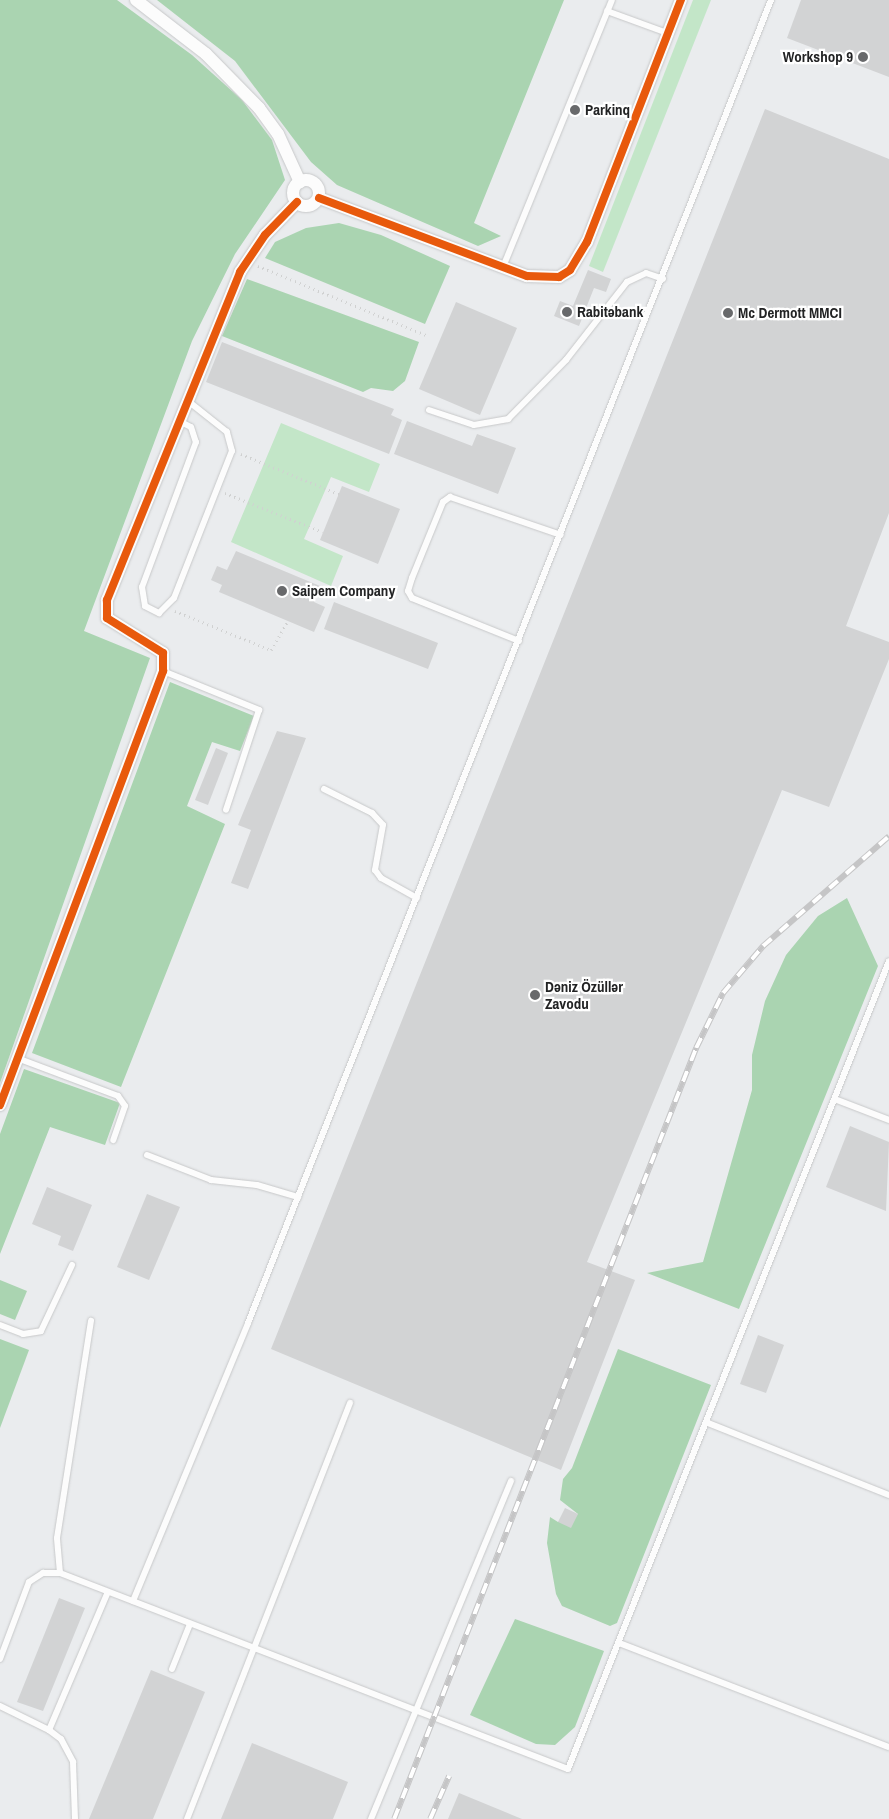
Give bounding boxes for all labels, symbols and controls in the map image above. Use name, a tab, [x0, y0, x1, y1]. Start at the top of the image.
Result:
place label: Workshop 9	[783, 48, 853, 66]
marker: Workshop 9	[857, 51, 869, 63]
place label: Parkinq	[585, 101, 630, 119]
marker: Parkinq	[569, 104, 581, 116]
place label: Rabitəbank	[577, 303, 643, 321]
place label: Mc Dermott MMCI	[738, 304, 842, 322]
marker: Rabitəbank	[561, 306, 573, 318]
marker: Mc Dermott MMCI	[722, 307, 734, 319]
place label: Saipem Company	[292, 582, 395, 600]
marker: Saipem Company	[276, 585, 288, 597]
place label: Dəniz Özüllər Zavodu	[545, 977, 623, 1012]
marker: Dəniz Özüllər Zavodu	[529, 989, 541, 1001]

